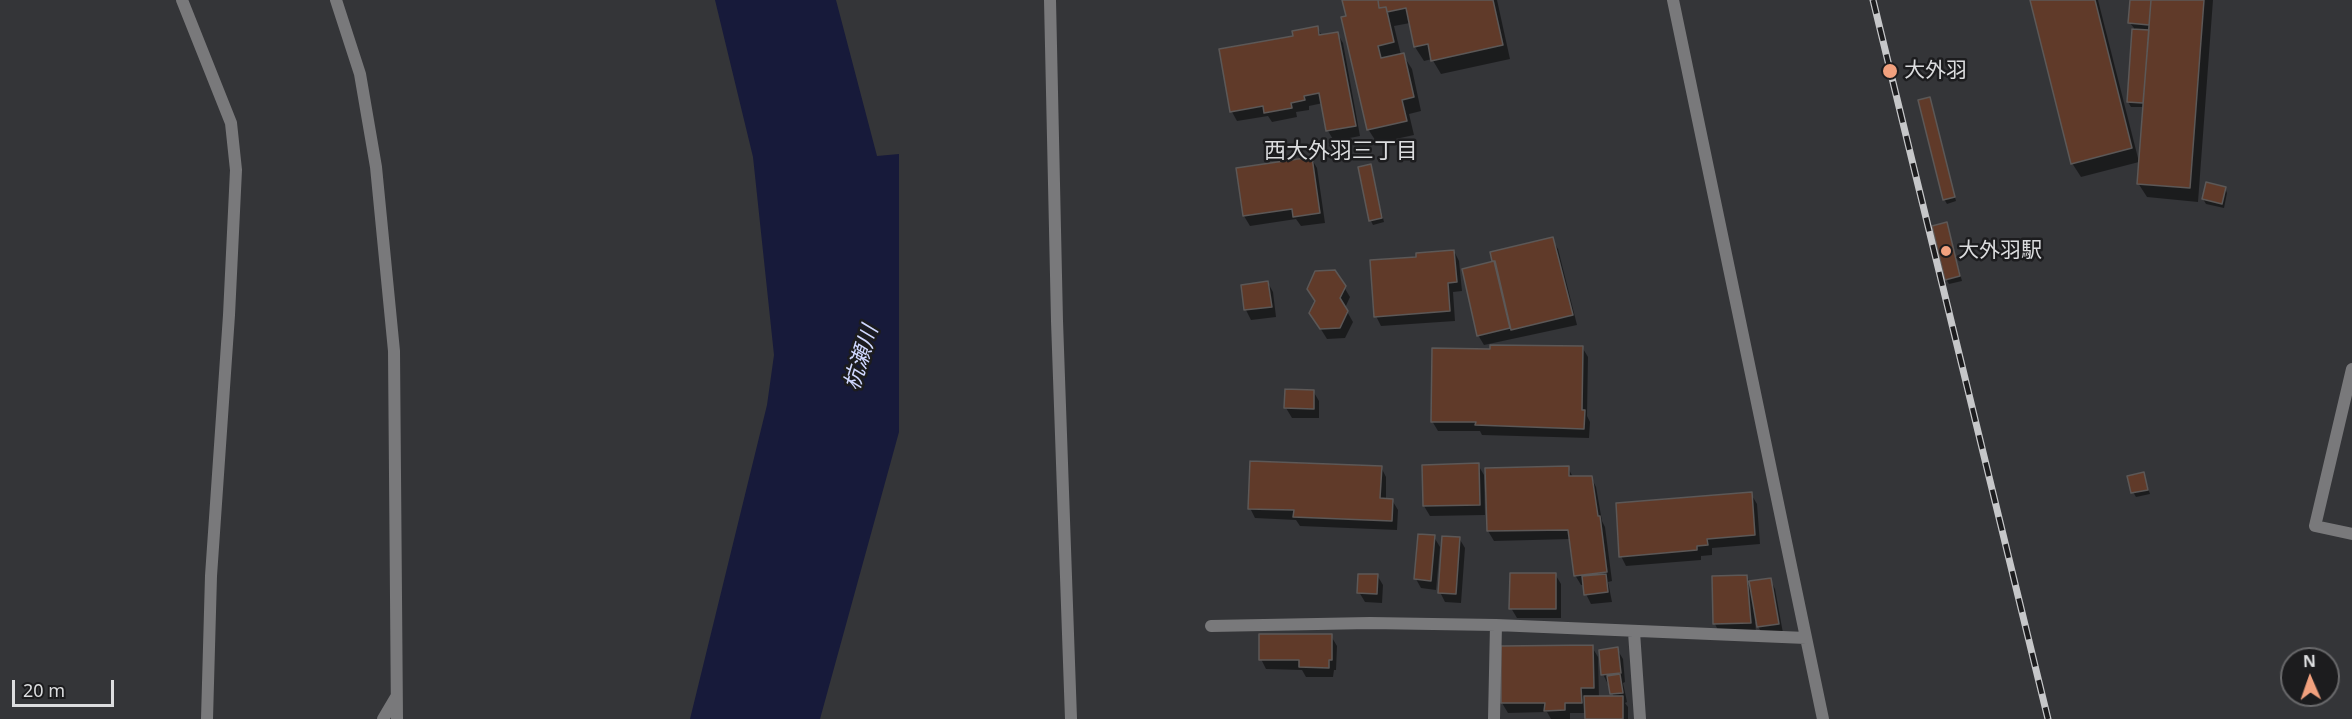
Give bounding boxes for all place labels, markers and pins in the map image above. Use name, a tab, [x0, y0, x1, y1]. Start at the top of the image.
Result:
place label: 大外羽	[1904, 58, 1967, 84]
marker: 大外羽	[1881, 62, 1899, 80]
place label: 大外羽駅	[1958, 238, 2042, 264]
marker: 大外羽駅	[1939, 244, 1953, 258]

